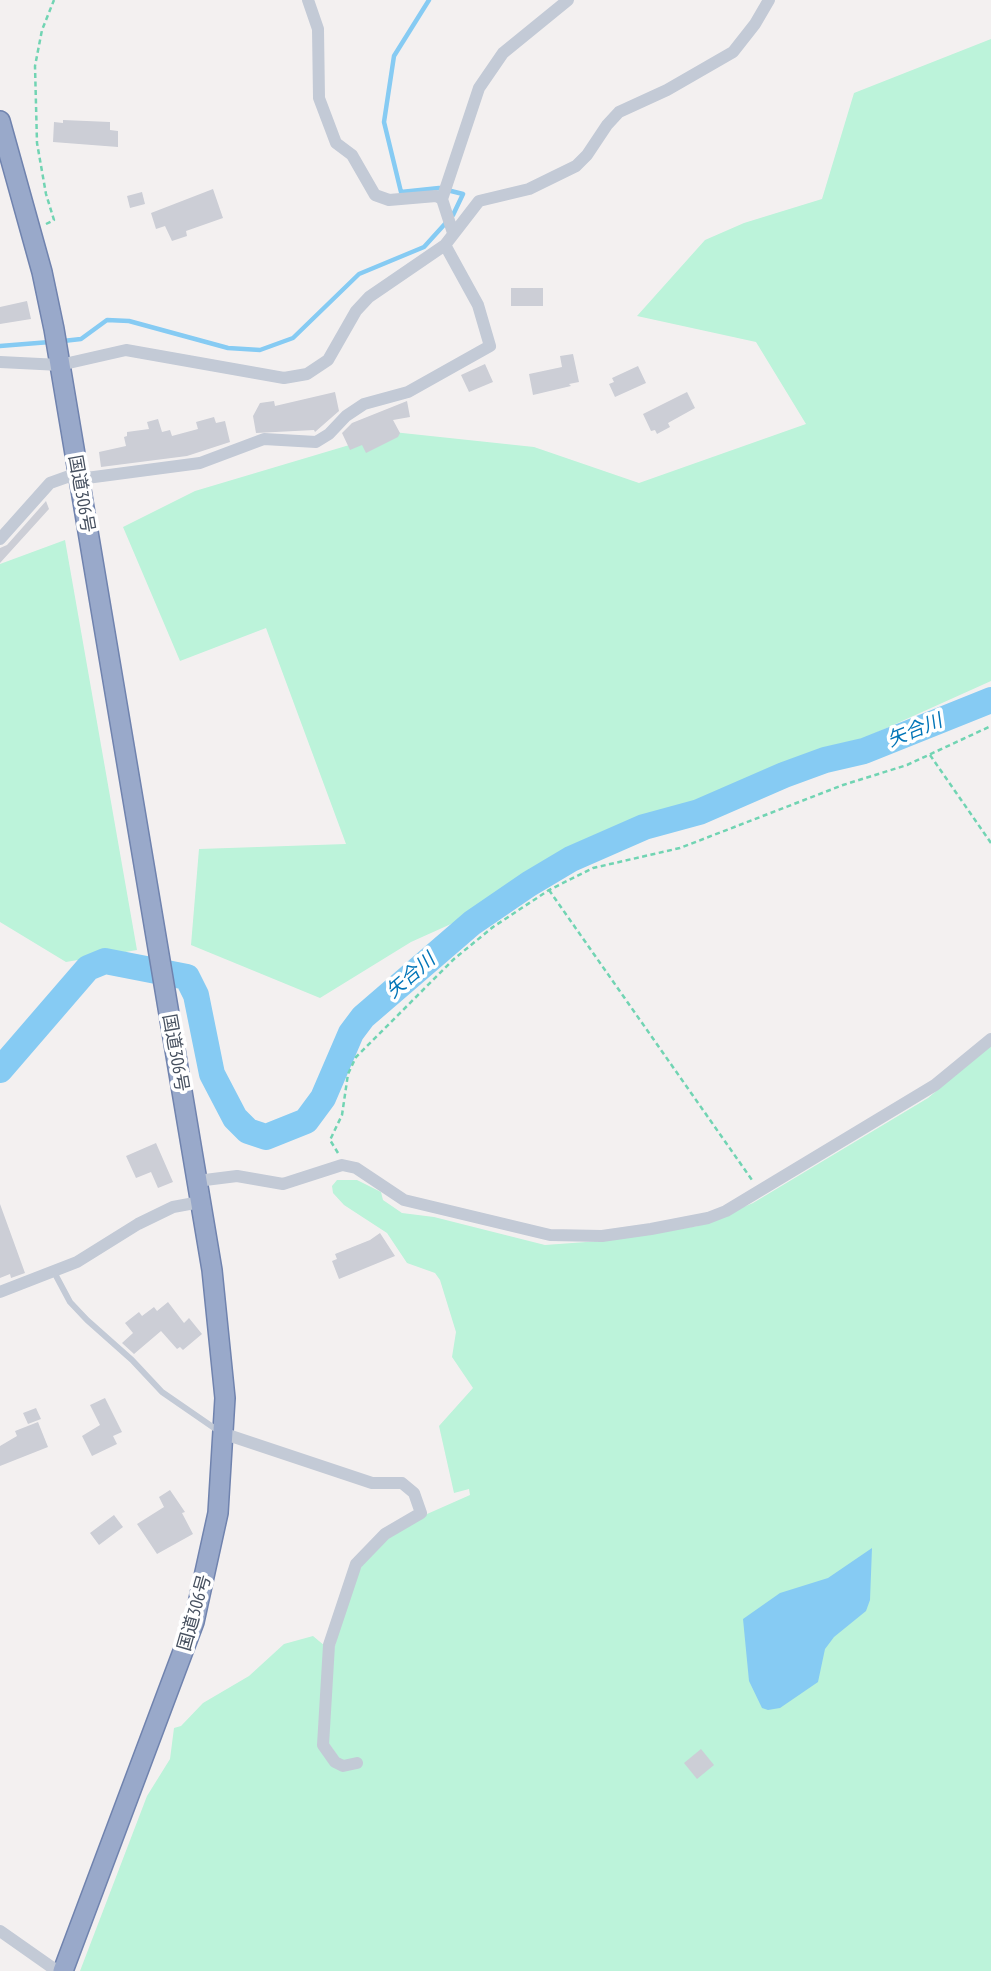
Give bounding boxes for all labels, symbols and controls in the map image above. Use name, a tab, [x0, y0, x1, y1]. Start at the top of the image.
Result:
street label: 国道306号	[64, 454, 98, 534]
water label: 矢合川	[884, 710, 946, 752]
water label: 矢合川	[382, 949, 440, 1003]
street label: 国道306号	[158, 1013, 192, 1093]
street label: 国道306号	[174, 1572, 216, 1654]

